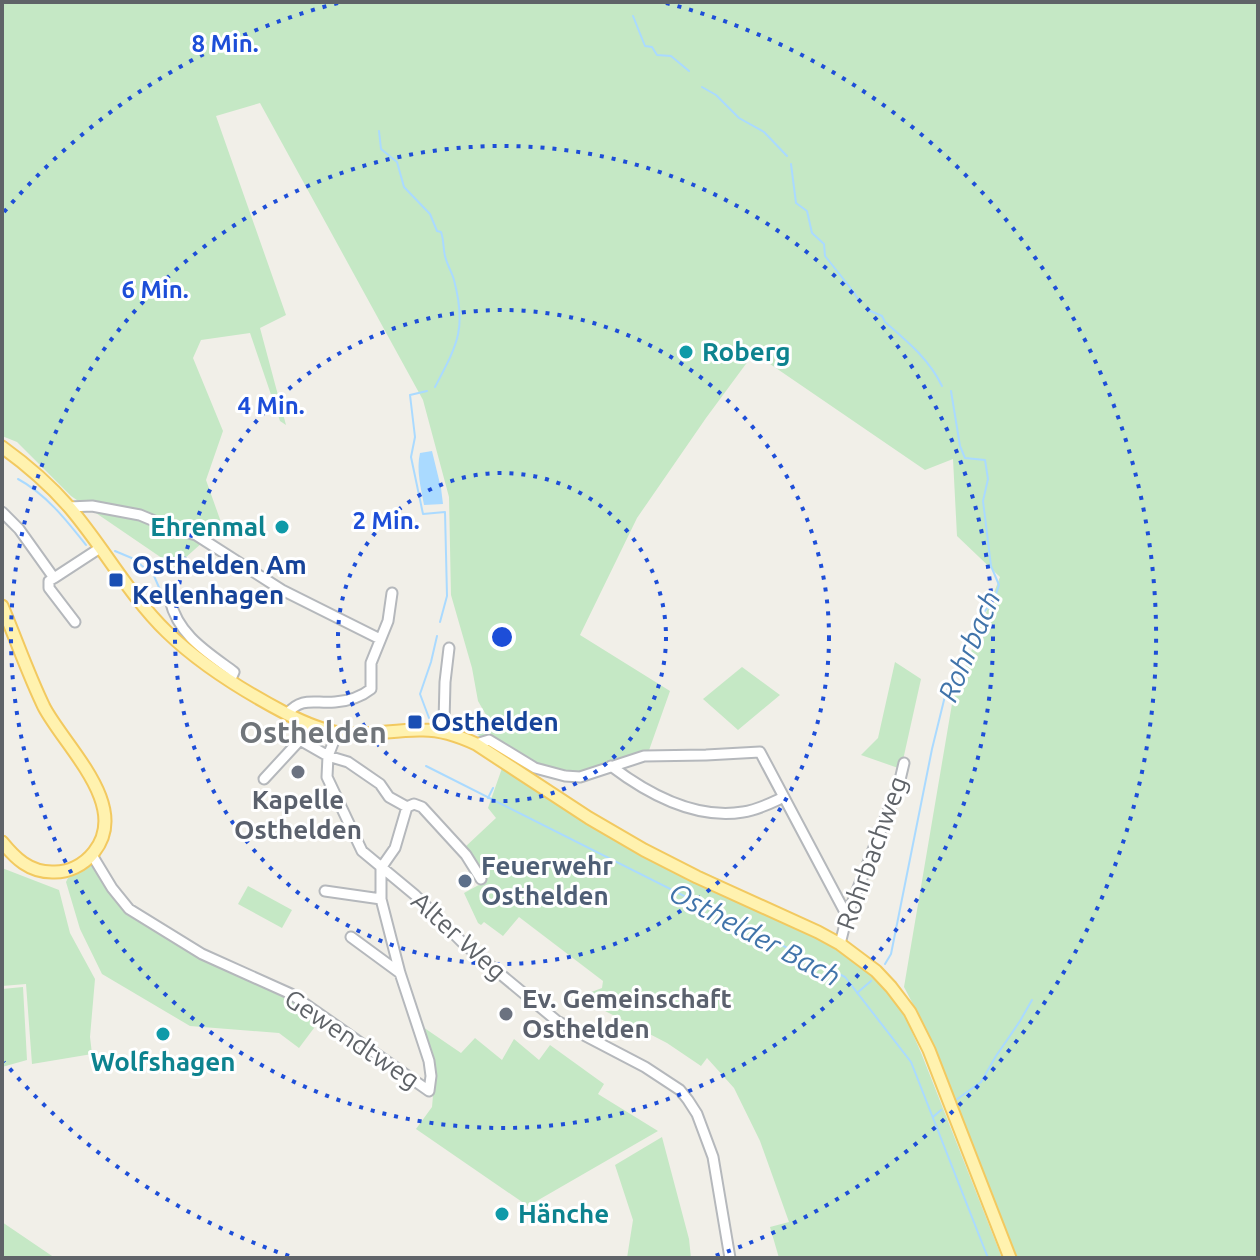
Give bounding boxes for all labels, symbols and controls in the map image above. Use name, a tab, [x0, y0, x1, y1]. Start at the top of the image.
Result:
text: 8 Min.	[191, 30, 259, 57]
text: 6 Min.	[121, 276, 189, 303]
place label: Roberg	[702, 337, 791, 366]
marker: Roberg	[677, 343, 695, 361]
text: 4 Min.	[237, 392, 305, 419]
text: 2 Min.	[352, 507, 420, 534]
place label: Ehrenmal	[150, 512, 266, 541]
marker: Ehrenmal	[273, 518, 291, 536]
place label: Osthelden Am Kellenhagen	[132, 550, 307, 609]
marker: Osthelden Am Kellenhagen	[107, 571, 125, 589]
water label: Rohrbach	[931, 586, 1006, 706]
centre of rings	[488, 623, 516, 651]
place label: Osthelden	[431, 707, 559, 736]
marker: Osthelden	[406, 713, 424, 731]
district label: Osthelden	[239, 715, 387, 749]
marker: Kapelle Osthelden	[289, 763, 307, 781]
street label: Rohrbachweg	[830, 772, 913, 933]
place label: Kapelle Osthelden	[234, 785, 362, 844]
place label: Feuerwehr Osthelden	[481, 851, 613, 910]
marker: Feuerwehr Osthelden	[456, 872, 474, 890]
water label: Osthelder Bach	[665, 876, 846, 992]
street label: Alter Weg	[406, 886, 513, 986]
street label: Gewendtweg	[280, 983, 425, 1094]
place label: Ev. Gemeinschaft Osthelden	[522, 984, 732, 1043]
marker: Ev. Gemeinschaft Osthelden	[497, 1005, 515, 1023]
marker: Wolfshagen	[154, 1025, 172, 1043]
place label: Wolfshagen	[90, 1047, 236, 1076]
place label: Hänche	[518, 1199, 609, 1228]
marker: Hänche	[493, 1205, 511, 1223]

